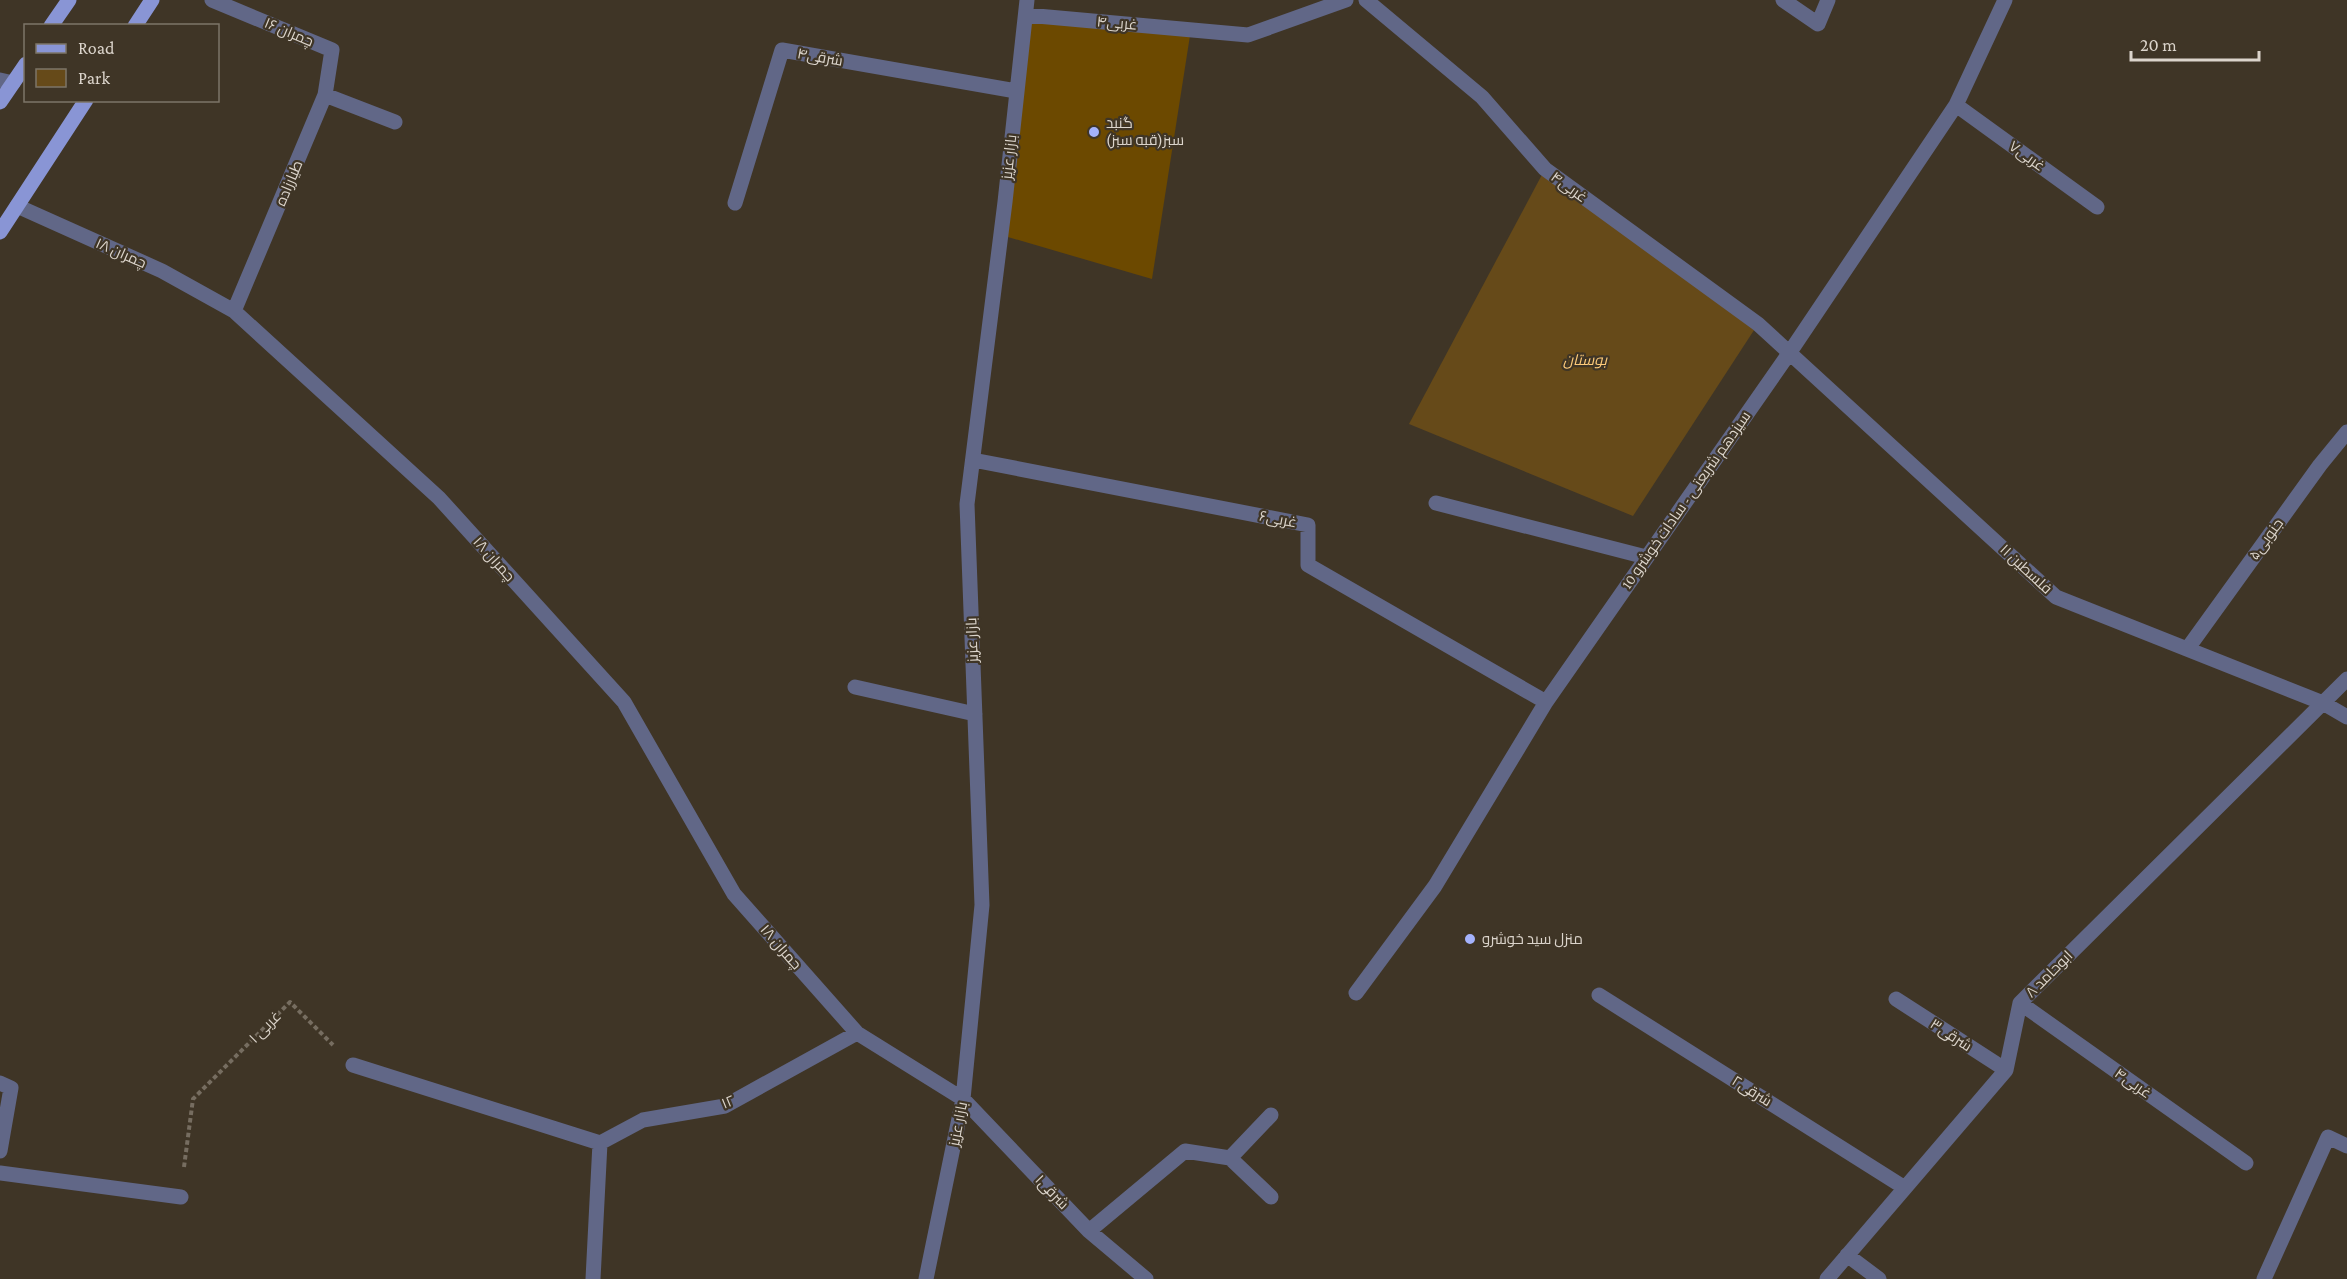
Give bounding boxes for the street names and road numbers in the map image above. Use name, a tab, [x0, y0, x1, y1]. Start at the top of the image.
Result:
street label: غربی۴	[1096, 13, 1138, 35]
street label: چمران ۱۶	[261, 15, 316, 51]
street label: شرقی۴	[796, 45, 844, 71]
street label: بازار عزیز	[999, 134, 1020, 181]
street label: غربی۷	[2005, 138, 2048, 176]
street label: طیارزاده	[272, 158, 307, 209]
street label: غربی۴	[1547, 169, 1590, 207]
street label: چمران ۱۸	[92, 235, 149, 273]
street label: سیزدهم شریعتی - سادات خوشرو 10	[1618, 408, 1755, 593]
street label: غربی۶	[1258, 508, 1298, 532]
street label: جنوبی۵	[2246, 515, 2288, 564]
street label: چمران ۱۸	[469, 534, 518, 586]
street label: فلسطین ۱۱	[1995, 541, 2055, 598]
street label: بازار عزیز	[963, 617, 982, 664]
street label: چمران ۱۸	[756, 921, 805, 974]
street label: ابوحامد ۸	[2022, 947, 2076, 1001]
street label: ۱ غربی	[246, 1008, 286, 1048]
street label: شرقی۳	[1926, 1016, 1975, 1056]
street label: غربی۴	[2111, 1065, 2154, 1103]
street label: شرقی۲	[1728, 1073, 1775, 1111]
street label: ۱۲	[719, 1092, 737, 1112]
street label: بازار عزیز	[946, 1100, 971, 1149]
street label: شرقی۱	[1031, 1172, 1072, 1214]

